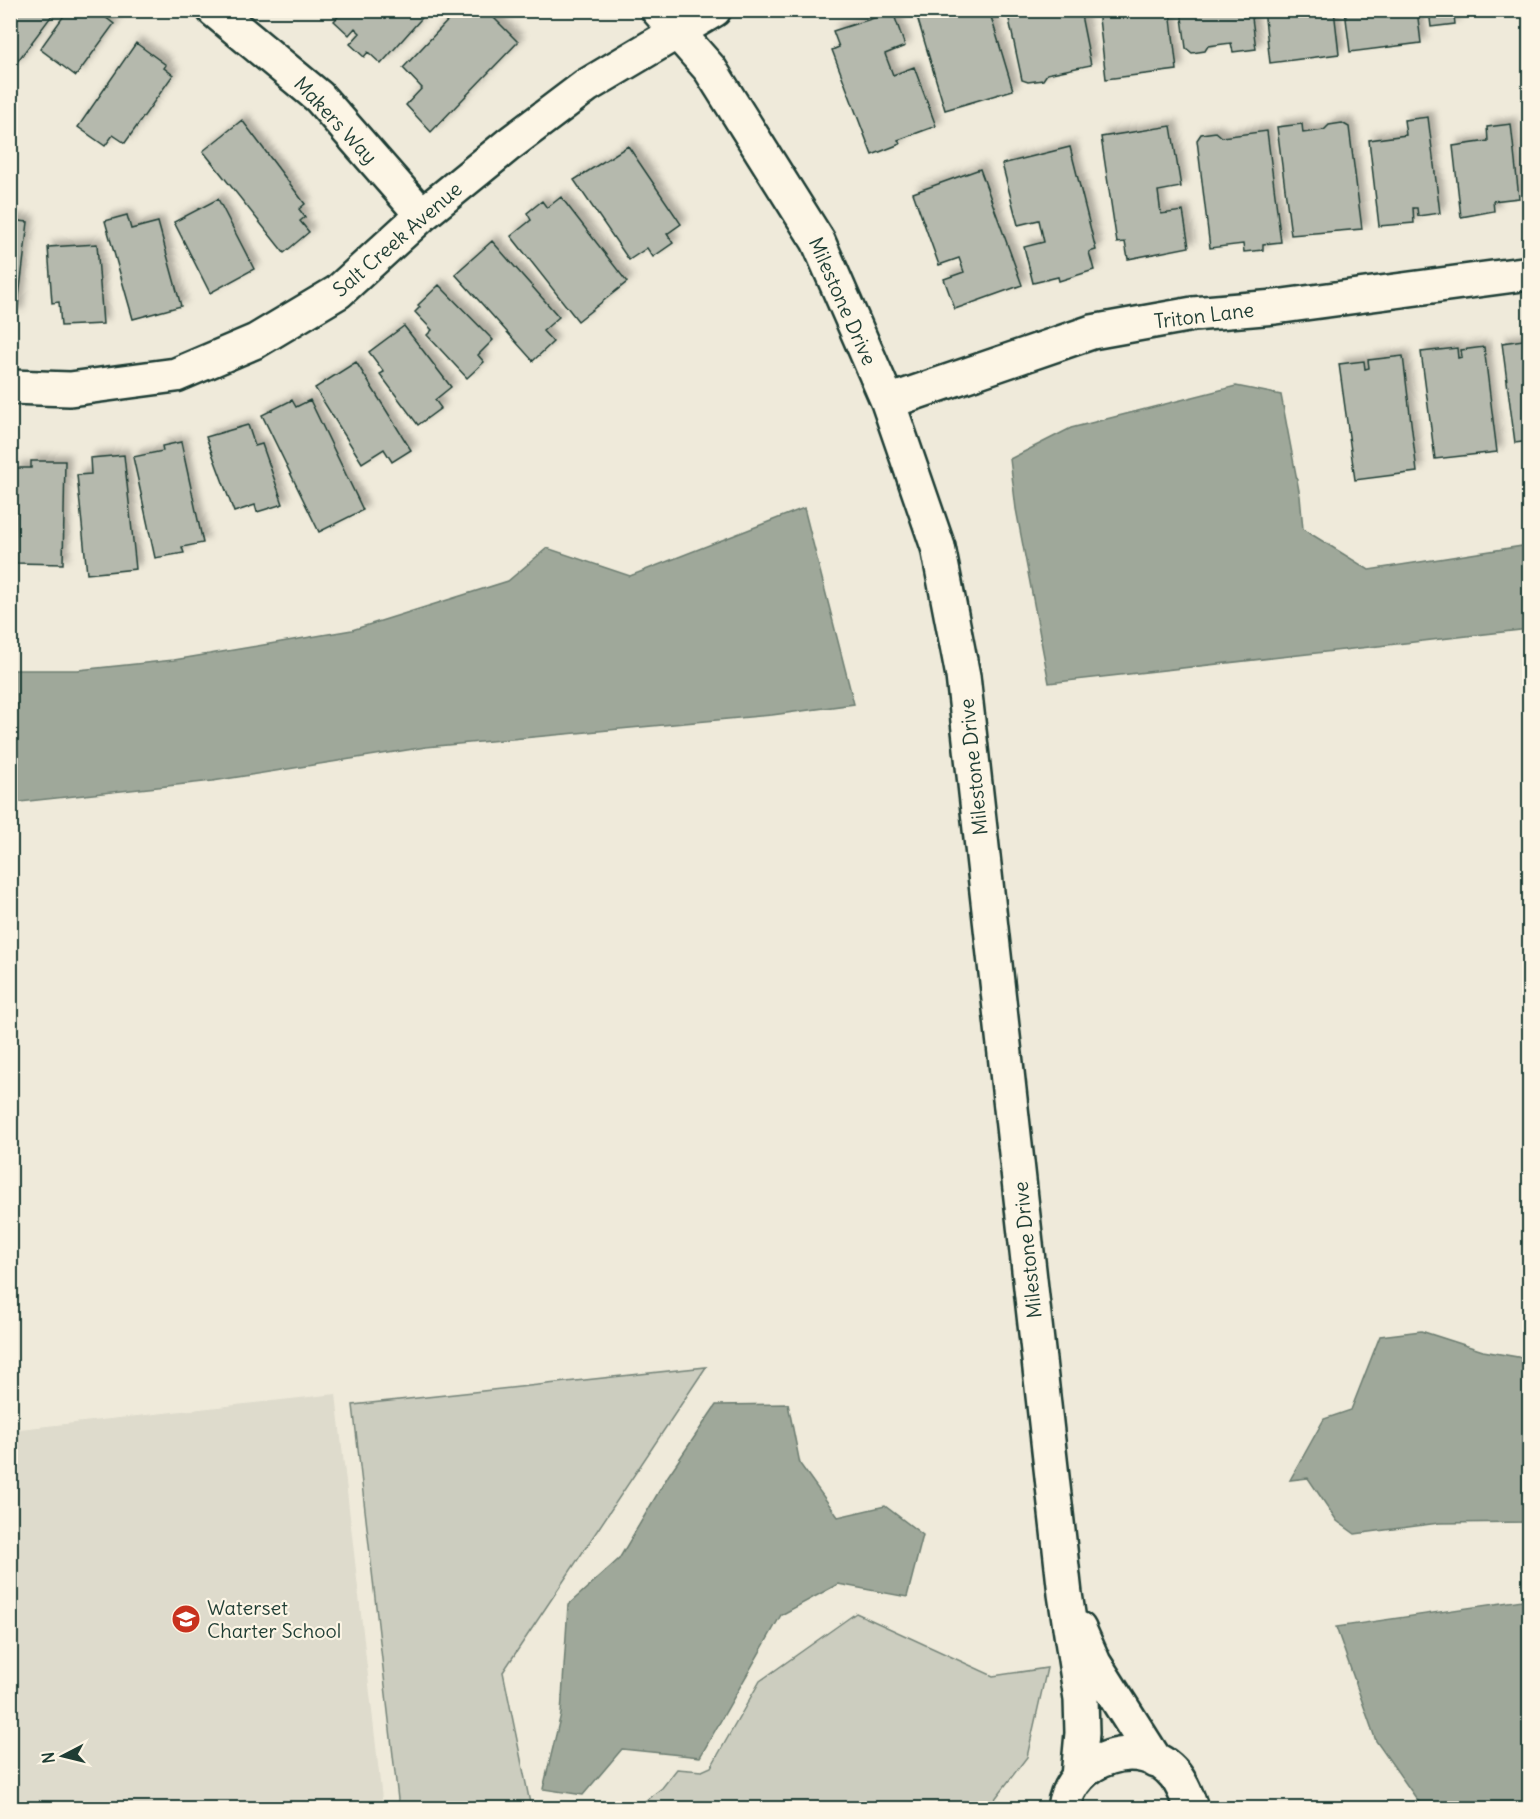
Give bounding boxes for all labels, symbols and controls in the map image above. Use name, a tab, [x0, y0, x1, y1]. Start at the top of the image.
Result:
street label: Makers Way	[289, 71, 383, 169]
street label: Salt Creek Avenue	[327, 176, 467, 302]
street label: Milestone Drive	[804, 233, 882, 369]
street label: Triton Lane	[1153, 296, 1255, 334]
street label: Milestone Drive	[953, 697, 993, 837]
street label: Milestone Drive	[1007, 1180, 1047, 1320]
place label: Waterset Charter School	[207, 1595, 341, 1643]
school or university icon: Waterset Charter School	[170, 1603, 202, 1635]
north arrow	[33, 1726, 93, 1786]
text: N	[38, 1751, 59, 1765]

